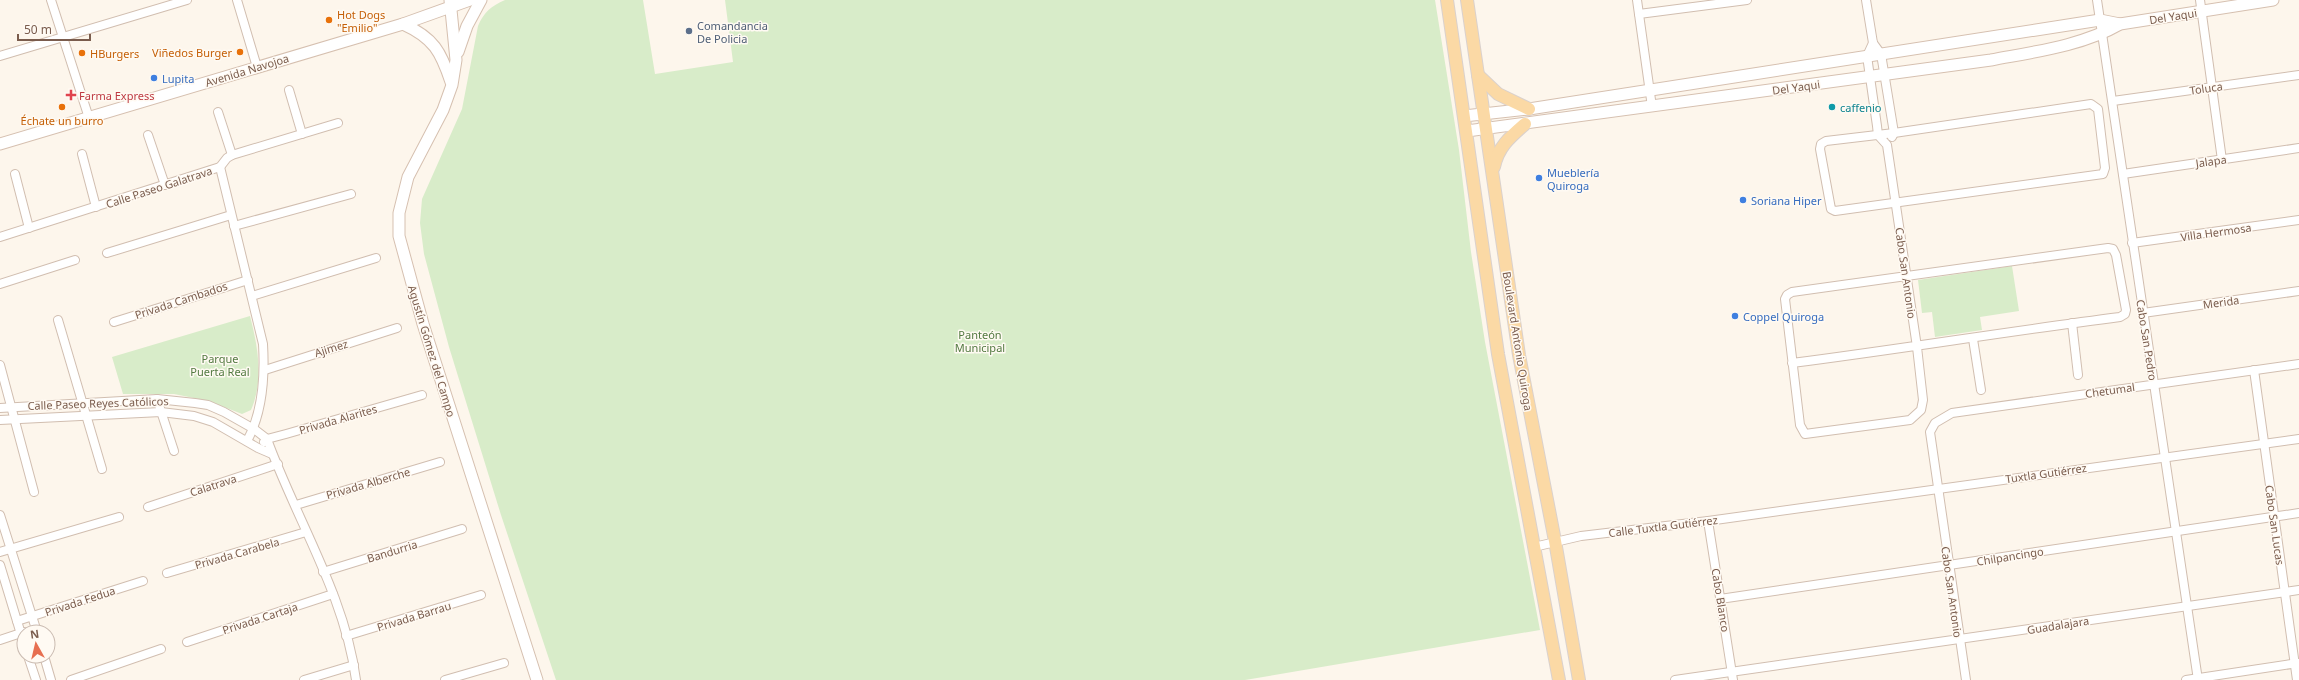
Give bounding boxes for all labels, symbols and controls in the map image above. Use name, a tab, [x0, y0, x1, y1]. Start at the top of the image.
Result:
street label: Del Yaqui	[2148, 5, 2198, 27]
place label: Hot Dogs "Emilio"	[337, 7, 385, 35]
marker: Hot Dogs "Emilio"	[324, 15, 334, 25]
scale bar	[18, 16, 90, 42]
place label: Comandancia De Policia	[697, 18, 768, 46]
text: 50 m	[24, 21, 52, 38]
marker: Comandancia De Policia	[684, 26, 694, 36]
place label: Viñedos Burger	[152, 45, 232, 60]
place label: HBurgers	[90, 46, 139, 61]
marker: Viñedos Burger	[235, 47, 245, 57]
marker: HBurgers	[77, 48, 87, 58]
street label: Avenida Navojoa	[203, 50, 291, 90]
place label: Lupita	[162, 71, 194, 86]
marker: Lupita	[149, 73, 159, 83]
street label: Del Yaqui	[1771, 76, 1821, 98]
street label: Toluca	[2189, 78, 2223, 98]
place label: Farma Express	[79, 88, 155, 103]
marker: Farma Express	[66, 90, 76, 100]
place label: caffenio	[1840, 100, 1882, 115]
marker: Échate un burro	[57, 102, 67, 112]
marker: caffenio	[1827, 102, 1837, 112]
place label: Échate un burro	[21, 113, 104, 128]
street label: Jalapa	[2194, 151, 2227, 171]
street label: Calle Paseo Galatrava	[104, 163, 214, 211]
place label: Mueblería Quiroga	[1547, 165, 1599, 193]
marker: Mueblería Quiroga	[1534, 173, 1544, 183]
place label: Soriana Hiper	[1751, 193, 1822, 208]
marker: Soriana Hiper	[1738, 195, 1748, 205]
street label: Villa Hermosa	[2180, 220, 2252, 244]
street label: Cabo San Antonio	[1892, 226, 1920, 320]
street label: Boulevard Antonio Quiroga	[1500, 270, 1536, 412]
street label: Privada Cambados	[133, 278, 229, 322]
street label: Agustín Gómez del Campo	[405, 283, 459, 419]
street label: Merida	[2202, 292, 2240, 312]
street label: Cabo San Pedro	[2133, 298, 2161, 382]
place label: Coppel Quiroga	[1743, 309, 1824, 324]
marker: Coppel Quiroga	[1730, 311, 1740, 321]
park label: Panteón Municipal	[955, 327, 1005, 355]
street label: Ajimez	[312, 336, 350, 360]
park label: Parque Puerta Real	[190, 351, 250, 379]
street label: Chetumal	[2084, 379, 2136, 401]
street label: Calle Paseo Reyes Católicos	[27, 393, 169, 413]
street label: Privada Alarites	[297, 401, 379, 437]
street label: Tuxtla Gutiérrez	[2004, 460, 2088, 486]
street label: Privada Alberche	[324, 464, 412, 502]
street label: Calatrava	[188, 470, 238, 500]
street label: Cabo San Lucas	[2262, 484, 2288, 566]
street label: Calle Tuxtla Gutiérrez	[1608, 512, 1718, 540]
street label: Privada Carabela	[193, 534, 281, 572]
street label: Bandurria	[365, 536, 419, 566]
street label: Chilpancingo	[1975, 543, 2045, 569]
street label: Cabo San Antonio	[1938, 545, 1966, 639]
street label: Cabo Blanco	[1709, 567, 1733, 633]
street label: Privada Fedua	[43, 583, 117, 619]
street label: Privada Barrau	[375, 598, 453, 634]
street label: Privada Cartaja	[220, 599, 300, 637]
street label: Guadalajara	[2026, 613, 2090, 637]
north arrow	[16, 624, 56, 664]
text: N	[29, 626, 40, 642]

